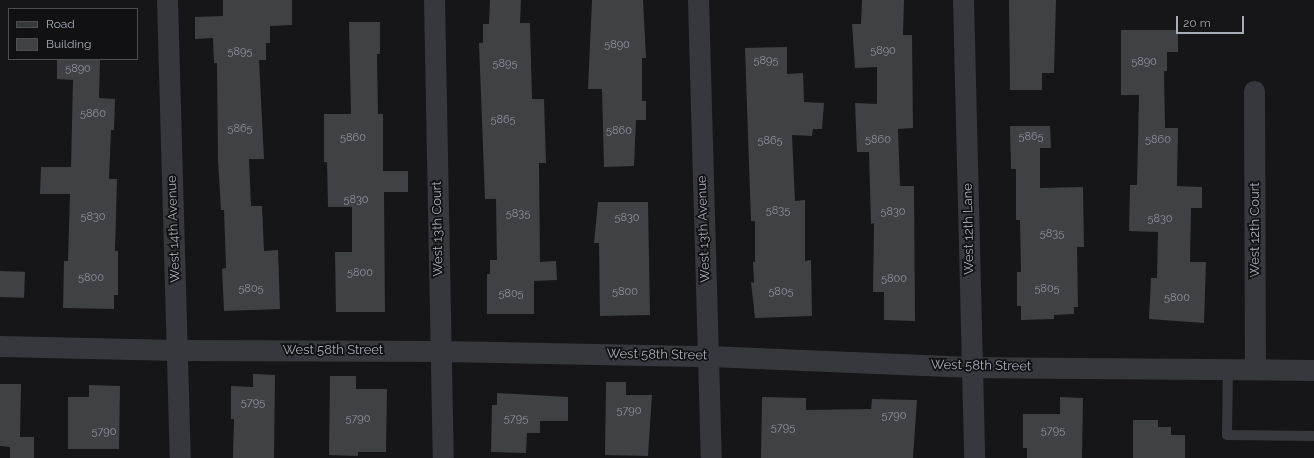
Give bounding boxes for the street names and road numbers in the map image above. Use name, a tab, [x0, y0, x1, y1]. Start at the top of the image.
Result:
street label: West 14th Avenue	[164, 175, 184, 283]
street label: West 13th Avenue	[694, 175, 714, 283]
street label: West 13th Court	[429, 181, 447, 277]
street label: West 12th Court	[1247, 182, 1263, 278]
street label: West 12th Lane	[960, 183, 978, 275]
street label: West 58th Street	[283, 342, 383, 358]
street label: West 58th Street	[607, 346, 707, 364]
street label: West 58th Street	[931, 357, 1031, 375]

